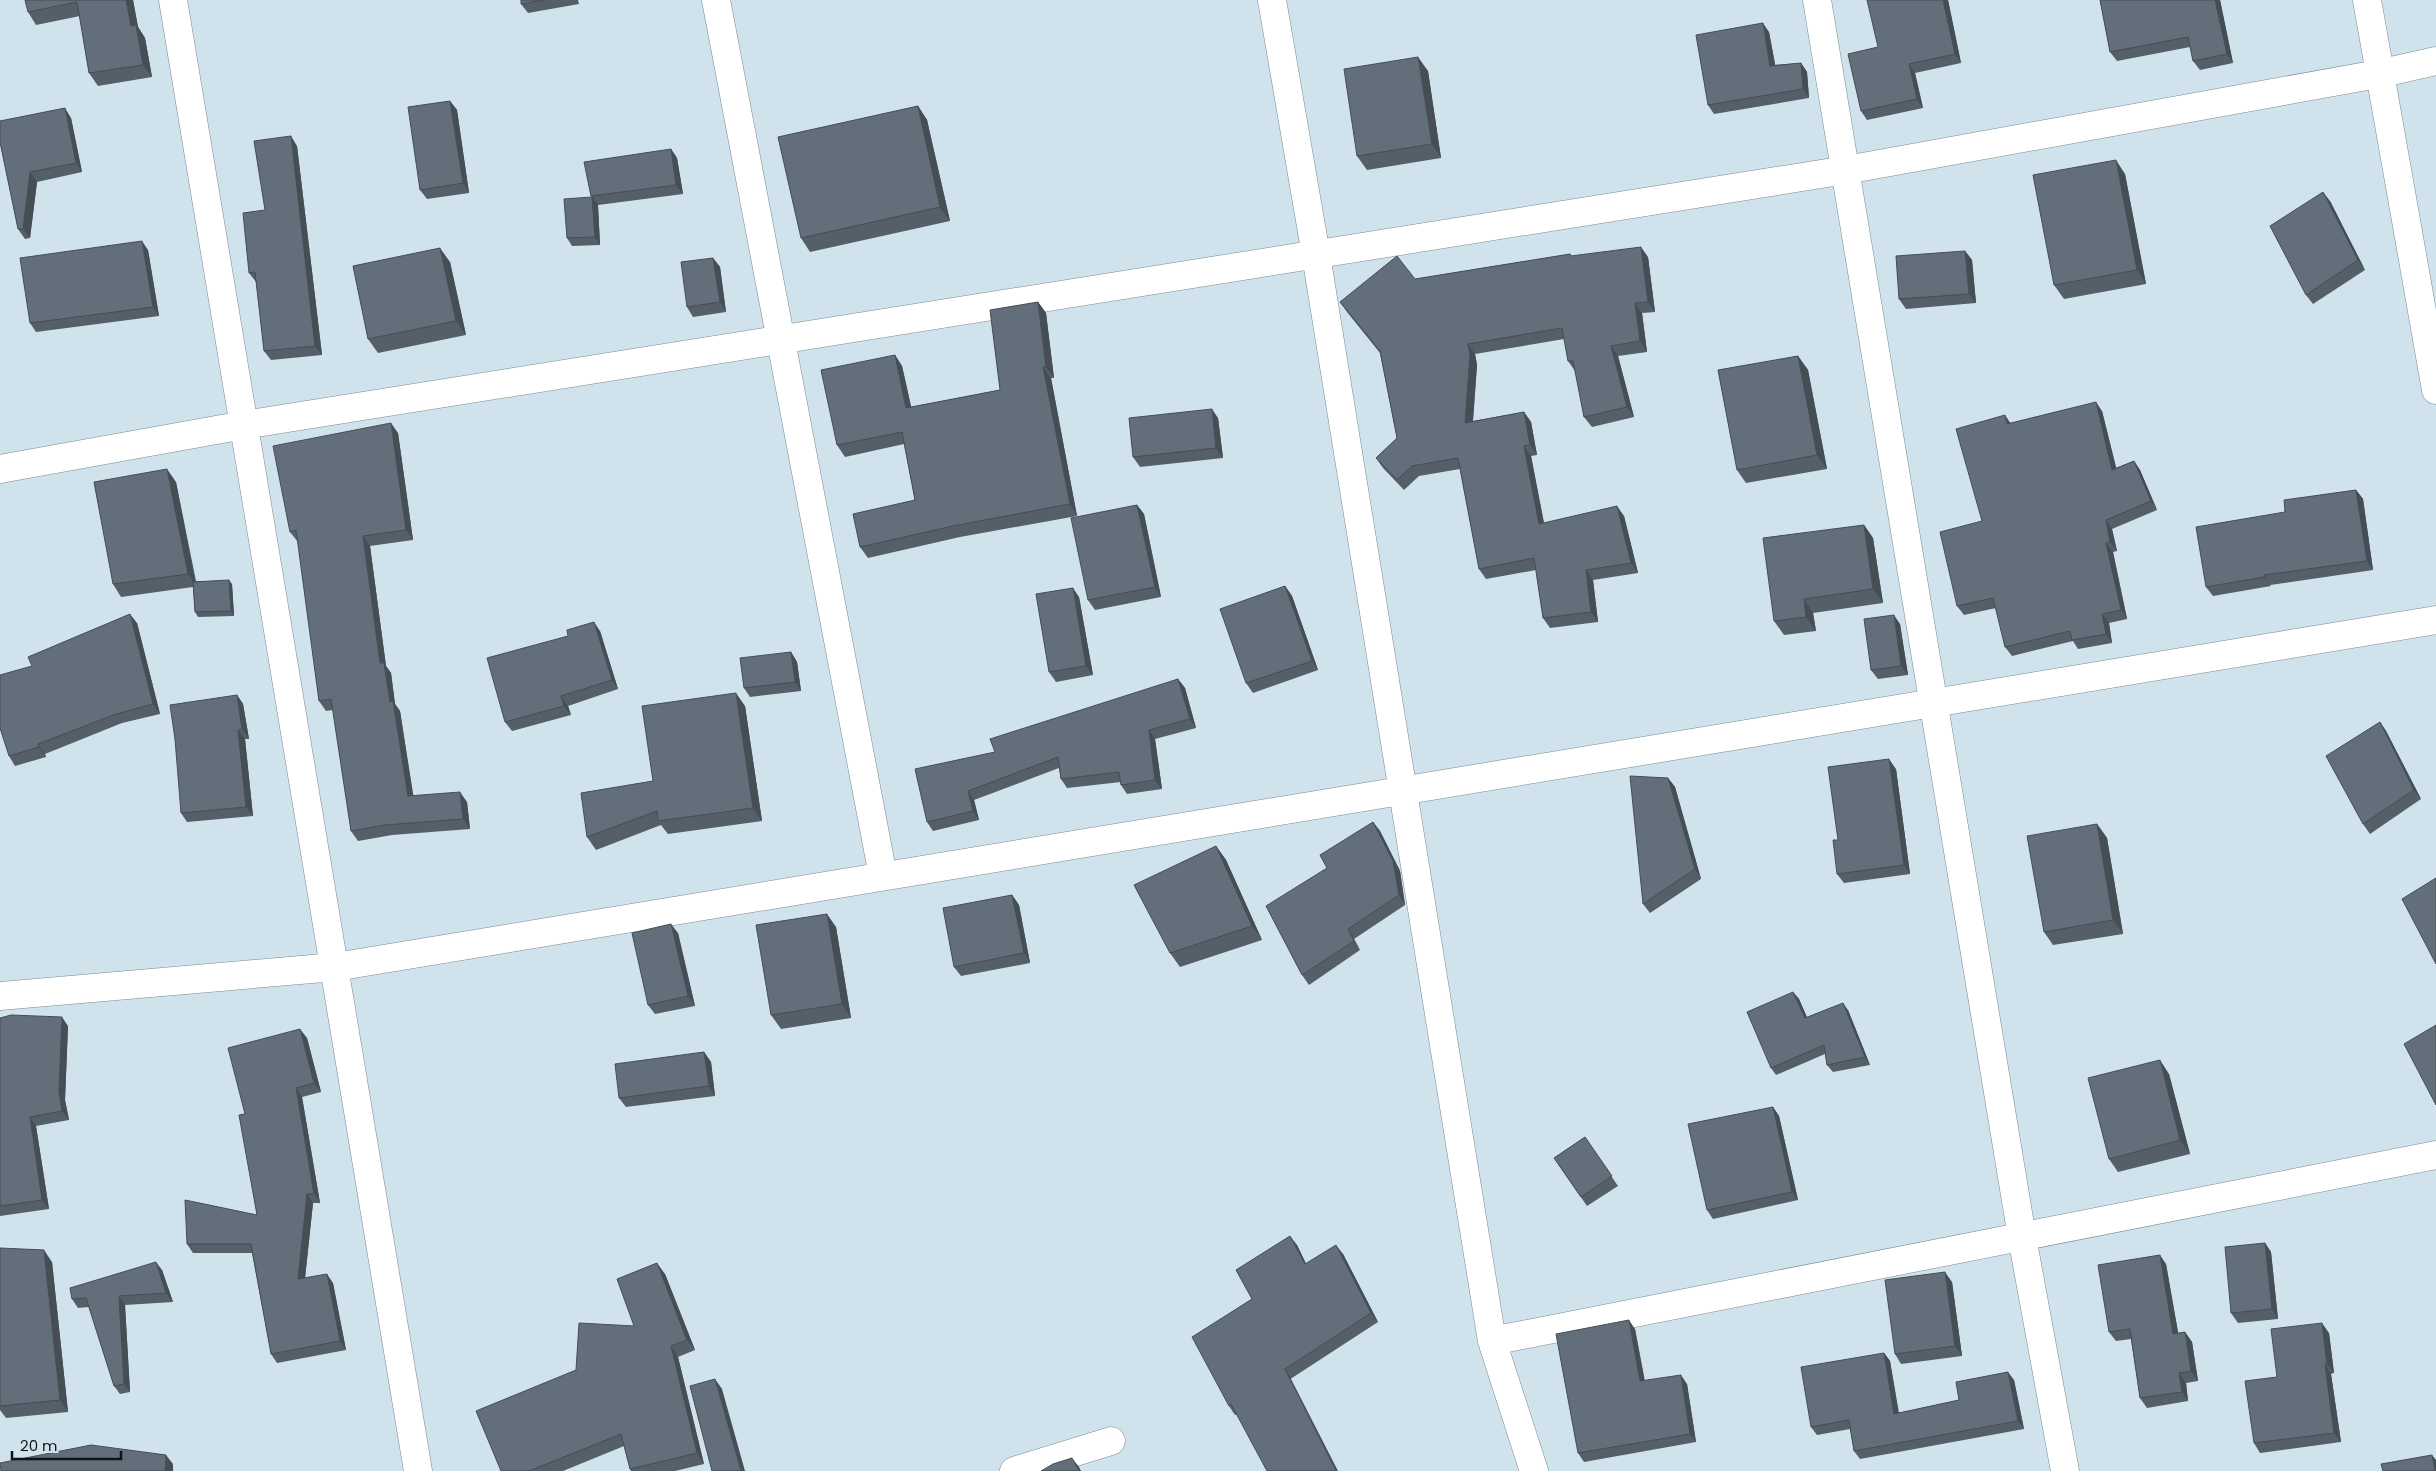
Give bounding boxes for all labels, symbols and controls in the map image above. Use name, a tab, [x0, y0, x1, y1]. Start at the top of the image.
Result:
scale bar	[12, 1428, 121, 1460]
text: 20 m	[20, 1435, 58, 1456]

